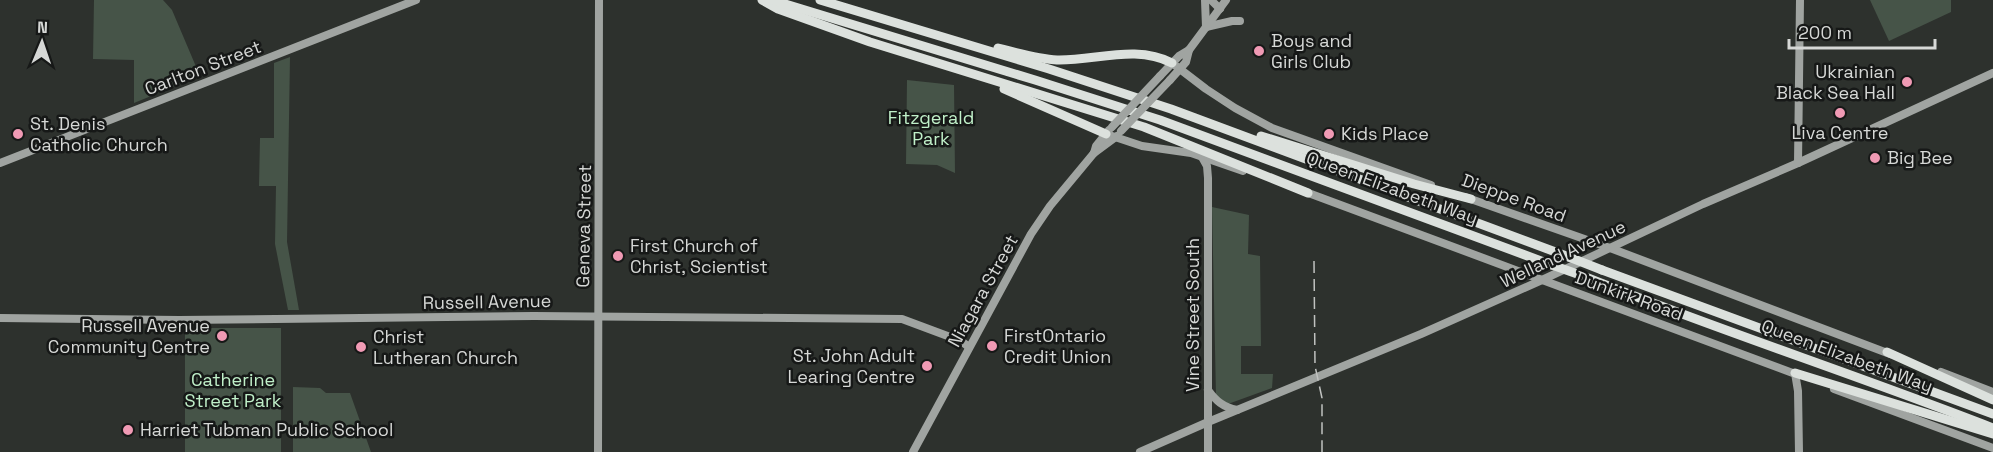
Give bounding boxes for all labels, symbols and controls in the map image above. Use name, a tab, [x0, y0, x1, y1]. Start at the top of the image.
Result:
north arrow	[12, 12, 72, 72]
scale bar	[1789, 12, 1934, 50]
text: N	[37, 17, 48, 38]
text: 200 m	[1798, 21, 1852, 44]
place label: Boys and Girls Club	[1271, 29, 1352, 73]
street label: Carlton Street	[141, 35, 264, 100]
marker: Boys and Girls Club	[1252, 44, 1266, 58]
place label: Ukrainian Black Sea Hall	[1776, 60, 1895, 104]
marker: Ukrainian Black Sea Hall	[1900, 75, 1914, 89]
park label: Fitzgerald Park	[888, 106, 974, 150]
marker: Liva Centre	[1833, 106, 1847, 120]
place label: St. Denis Catholic Church	[30, 112, 168, 156]
place label: Liva Centre	[1791, 121, 1889, 144]
place label: Kids Place	[1341, 122, 1429, 145]
marker: St. Denis Catholic Church	[11, 127, 25, 141]
marker: Kids Place	[1322, 127, 1336, 141]
street label: Queen Elizabeth Way	[1303, 146, 1481, 229]
place label: Big Bee	[1887, 146, 1953, 169]
marker: Big Bee	[1868, 151, 1882, 165]
street label: Geneva Street	[571, 164, 596, 288]
street label: Dieppe Road	[1459, 168, 1570, 227]
street label: Welland Avenue	[1496, 214, 1629, 293]
street label: Niagara Street	[942, 231, 1023, 351]
place label: First Church of Christ, Scientist	[630, 234, 768, 278]
street label: Vine Street South	[1181, 238, 1204, 392]
marker: First Church of Christ, Scientist	[611, 249, 625, 263]
street label: Dunkirk Road	[1572, 265, 1686, 326]
street label: Russell Avenue	[422, 289, 552, 314]
place label: Russell Avenue Community Centre	[48, 314, 210, 358]
street label: Queen Elizabeth Way	[1758, 314, 1936, 397]
place label: FirstOntario Credit Union	[1004, 324, 1111, 368]
place label: Christ Lutheran Church	[373, 325, 518, 369]
marker: Russell Avenue Community Centre	[215, 329, 229, 343]
marker: FirstOntario Credit Union	[985, 339, 999, 353]
marker: Christ Lutheran Church	[354, 340, 368, 354]
place label: St. John Adult Learing Centre	[787, 344, 915, 388]
marker: St. John Adult Learing Centre	[920, 359, 934, 373]
park label: Catherine Street Park	[184, 368, 282, 412]
place label: Harriet Tubman Public School	[140, 418, 393, 441]
marker: Harriet Tubman Public School	[121, 423, 135, 437]

